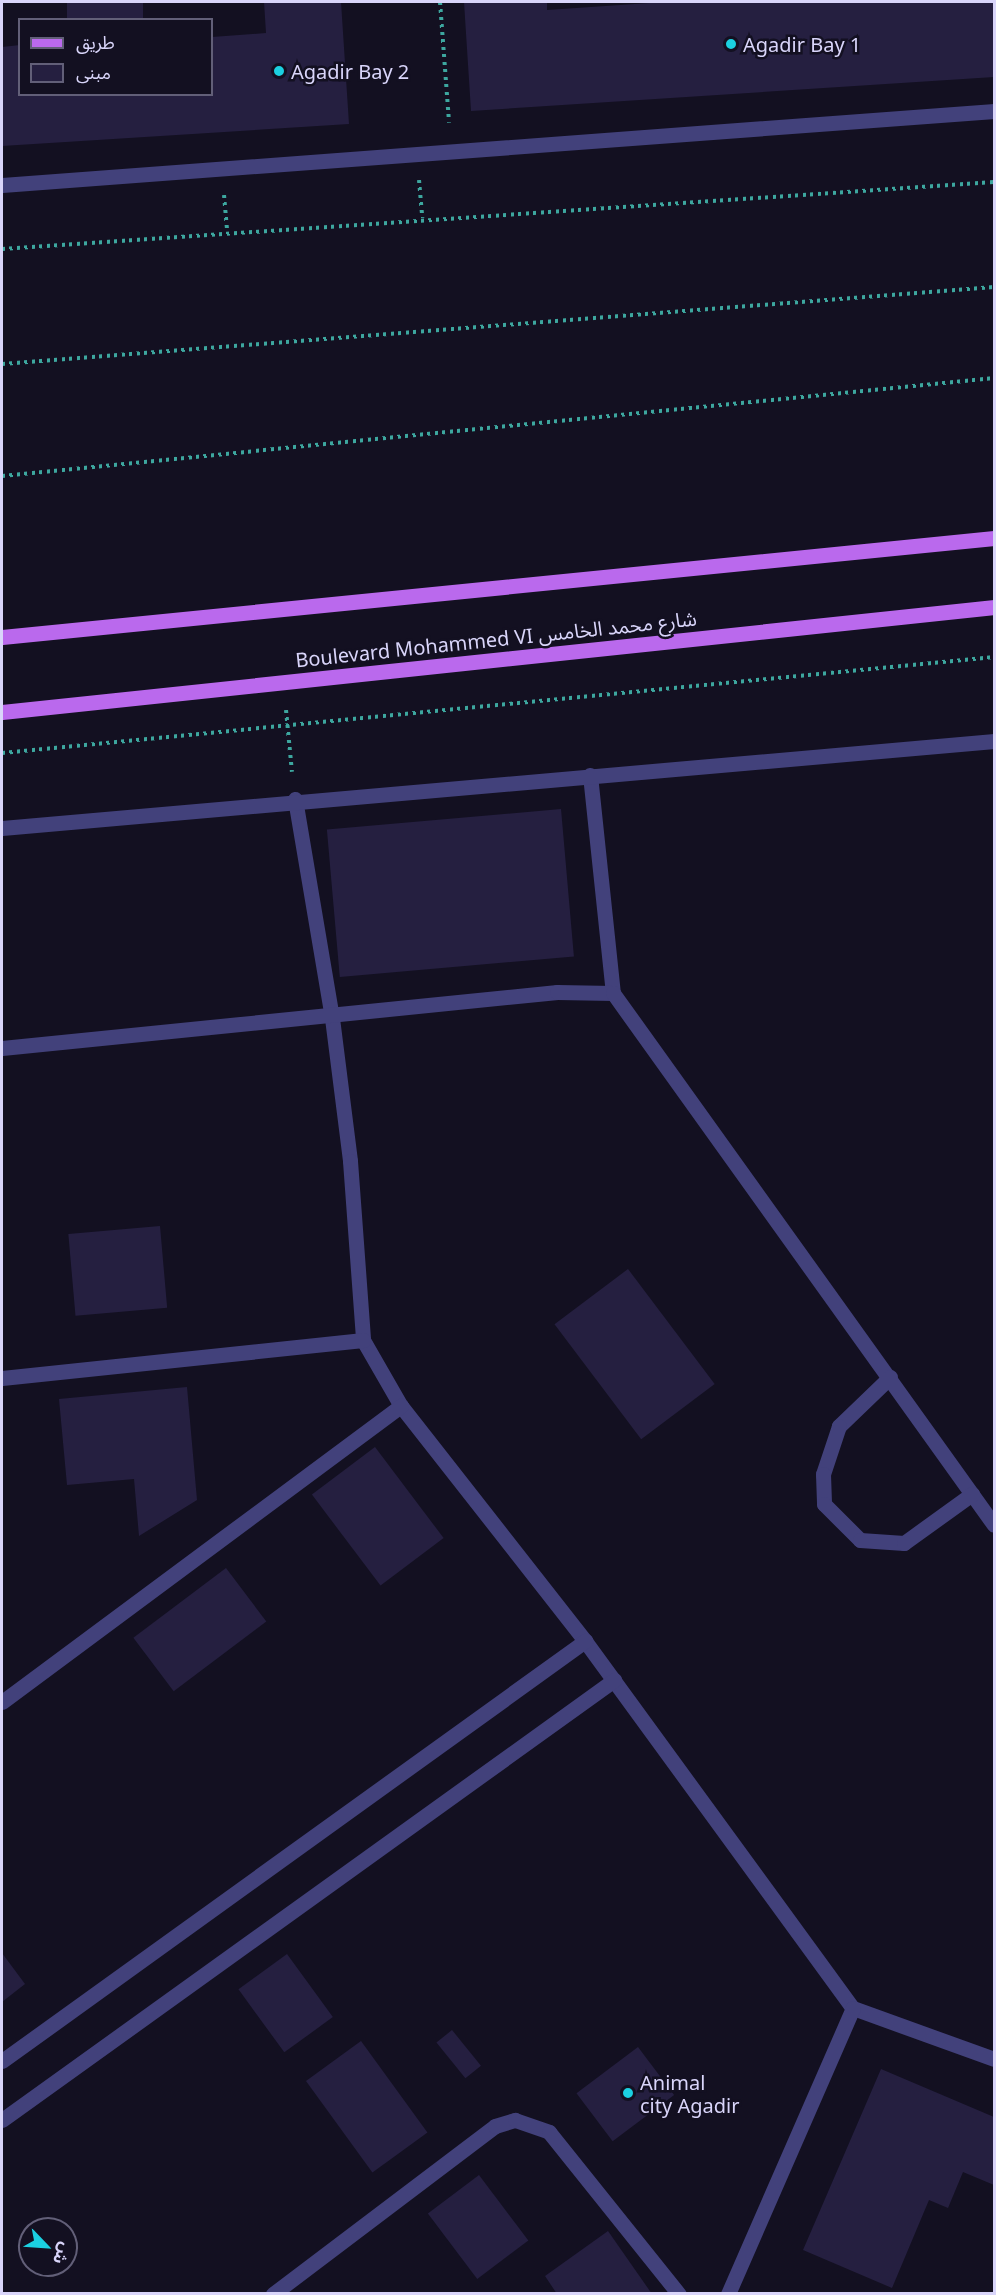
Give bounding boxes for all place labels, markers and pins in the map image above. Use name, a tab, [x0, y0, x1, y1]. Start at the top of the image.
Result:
place label: Agadir Bay 1	[743, 32, 861, 56]
marker: Agadir Bay 1	[724, 37, 738, 51]
place label: Agadir Bay 2	[291, 59, 409, 83]
marker: Agadir Bay 2	[272, 64, 286, 78]
place label: Animal city Agadir	[640, 2070, 739, 2117]
marker: Animal city Agadir	[621, 2086, 635, 2100]

